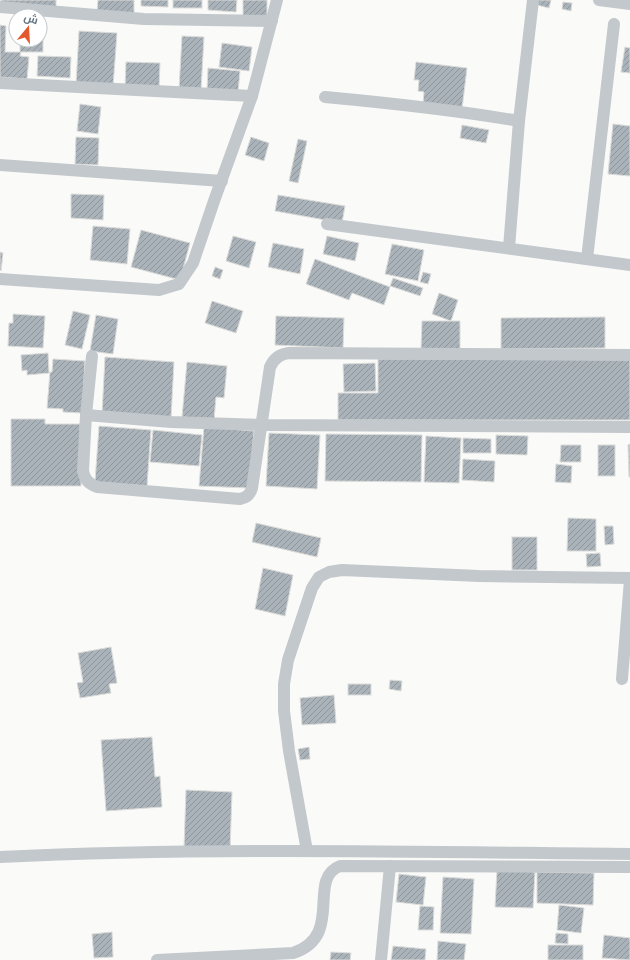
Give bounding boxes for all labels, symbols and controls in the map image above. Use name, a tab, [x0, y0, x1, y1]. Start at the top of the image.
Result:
north arrow	[8, 8, 48, 48]
text: ش	[22, 9, 40, 27]

